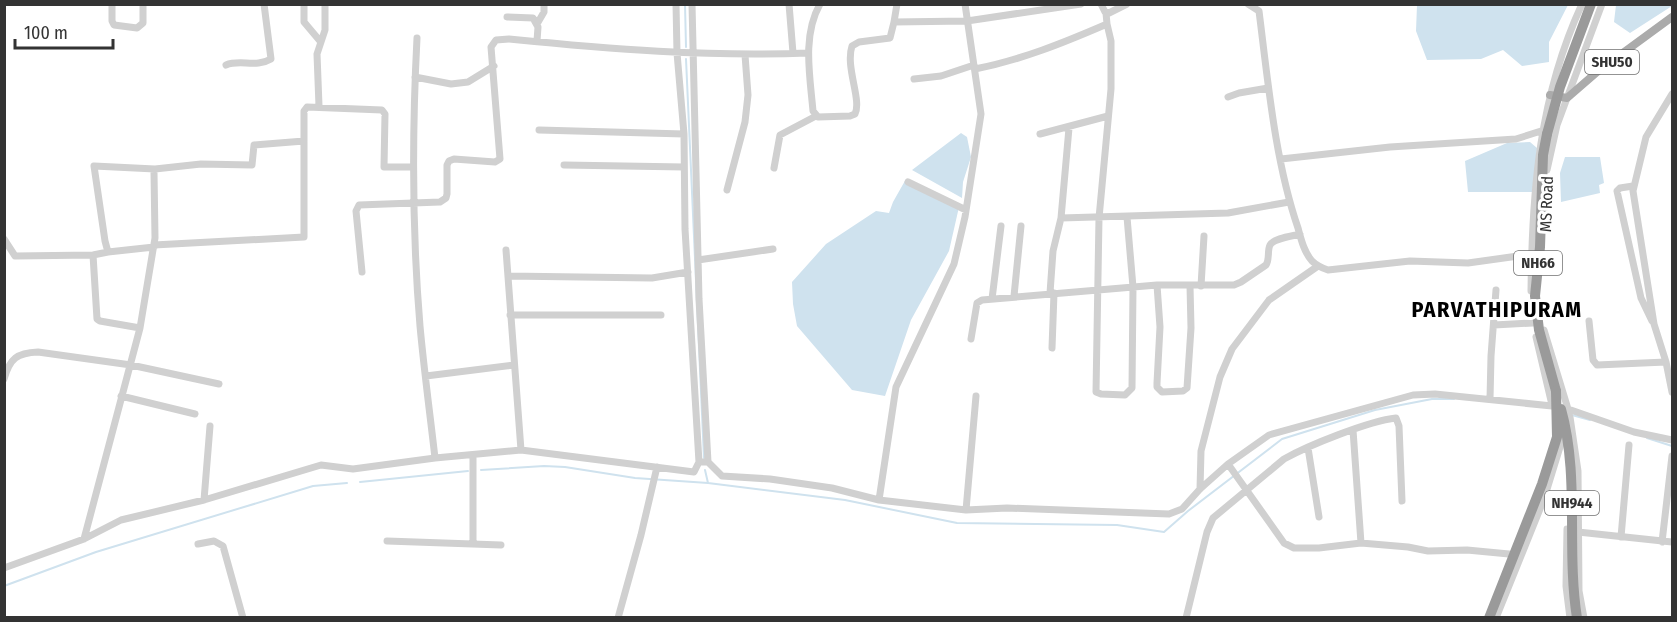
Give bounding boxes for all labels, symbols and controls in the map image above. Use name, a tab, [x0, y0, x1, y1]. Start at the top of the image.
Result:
scale bar	[15, 12, 112, 50]
text: 100 m	[24, 22, 68, 44]
road number: SHU50	[1585, 50, 1639, 74]
street label: MS Road	[1536, 176, 1557, 232]
road number: NH66	[1514, 251, 1562, 275]
district label: PARVATHIPURAM	[1411, 296, 1583, 323]
road number: NH944	[1545, 491, 1599, 515]

